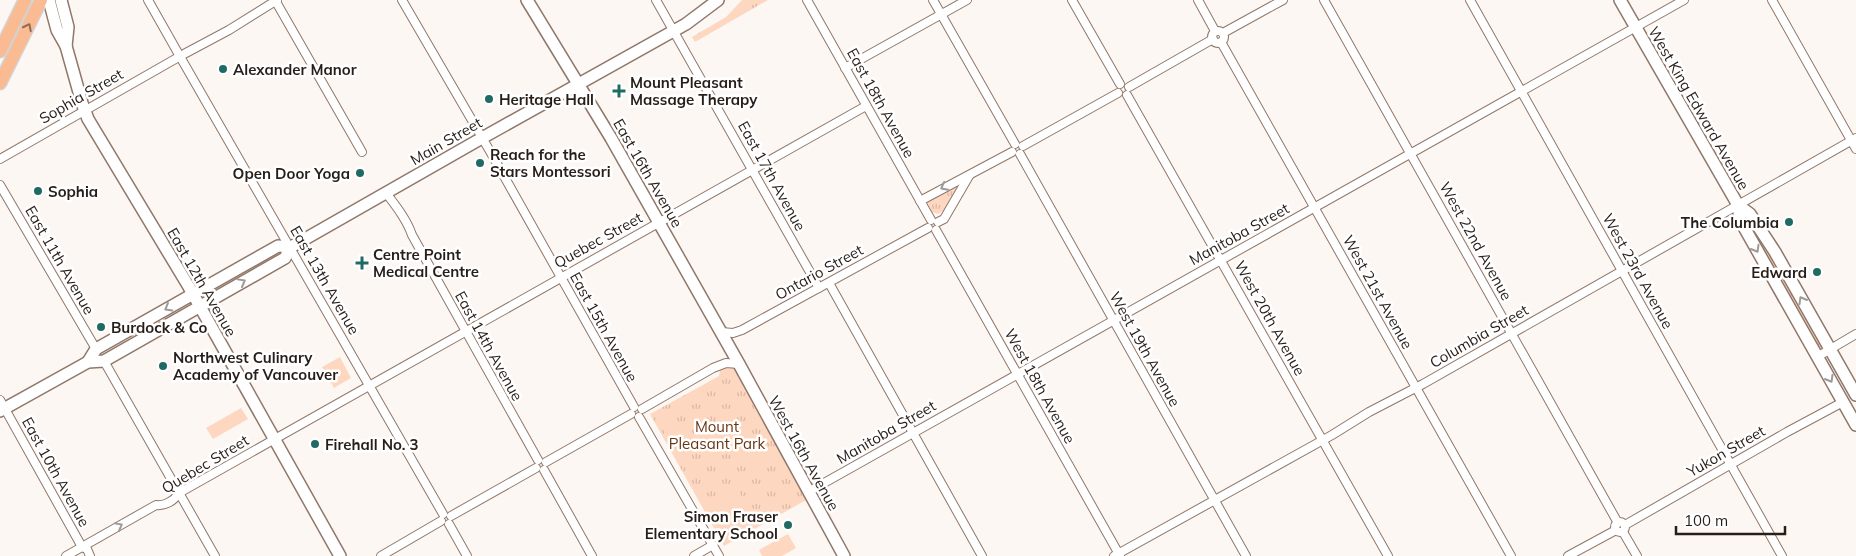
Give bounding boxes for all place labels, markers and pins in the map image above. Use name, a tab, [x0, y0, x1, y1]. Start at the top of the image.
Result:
place label: Alexander Manor	[233, 60, 357, 79]
marker: Alexander Manor	[217, 63, 229, 75]
place label: Mount Pleasant Massage Therapy	[630, 73, 758, 109]
marker: Mount Pleasant Massage Therapy	[612, 84, 626, 98]
place label: Heritage Hall	[499, 90, 594, 109]
marker: Heritage Hall	[483, 93, 495, 105]
place label: Reach for the Stars Montessori	[490, 145, 611, 181]
marker: Reach for the Stars Montessori	[474, 157, 486, 169]
place label: Open Door Yoga	[233, 164, 350, 183]
marker: Open Door Yoga	[354, 167, 366, 179]
place label: Sophia	[48, 182, 98, 201]
marker: Sophia	[32, 185, 44, 197]
place label: The Columbia	[1681, 213, 1779, 232]
marker: The Columbia	[1783, 216, 1795, 228]
place label: Centre Point Medical Centre	[373, 245, 479, 281]
marker: Centre Point Medical Centre	[355, 256, 369, 270]
place label: Edward	[1751, 263, 1807, 282]
marker: Edward	[1811, 266, 1823, 278]
place label: Burdock & Co	[111, 318, 207, 337]
marker: Burdock & Co	[95, 321, 107, 333]
place label: Northwest Culinary Academy of Vancouver	[173, 348, 338, 384]
marker: Northwest Culinary Academy of Vancouver	[157, 360, 169, 372]
place label: Firehall No. 3	[325, 435, 419, 454]
marker: Firehall No. 3	[309, 438, 321, 450]
place label: Simon Fraser Elementary School	[645, 507, 778, 543]
marker: Simon Fraser Elementary School	[782, 519, 794, 531]

